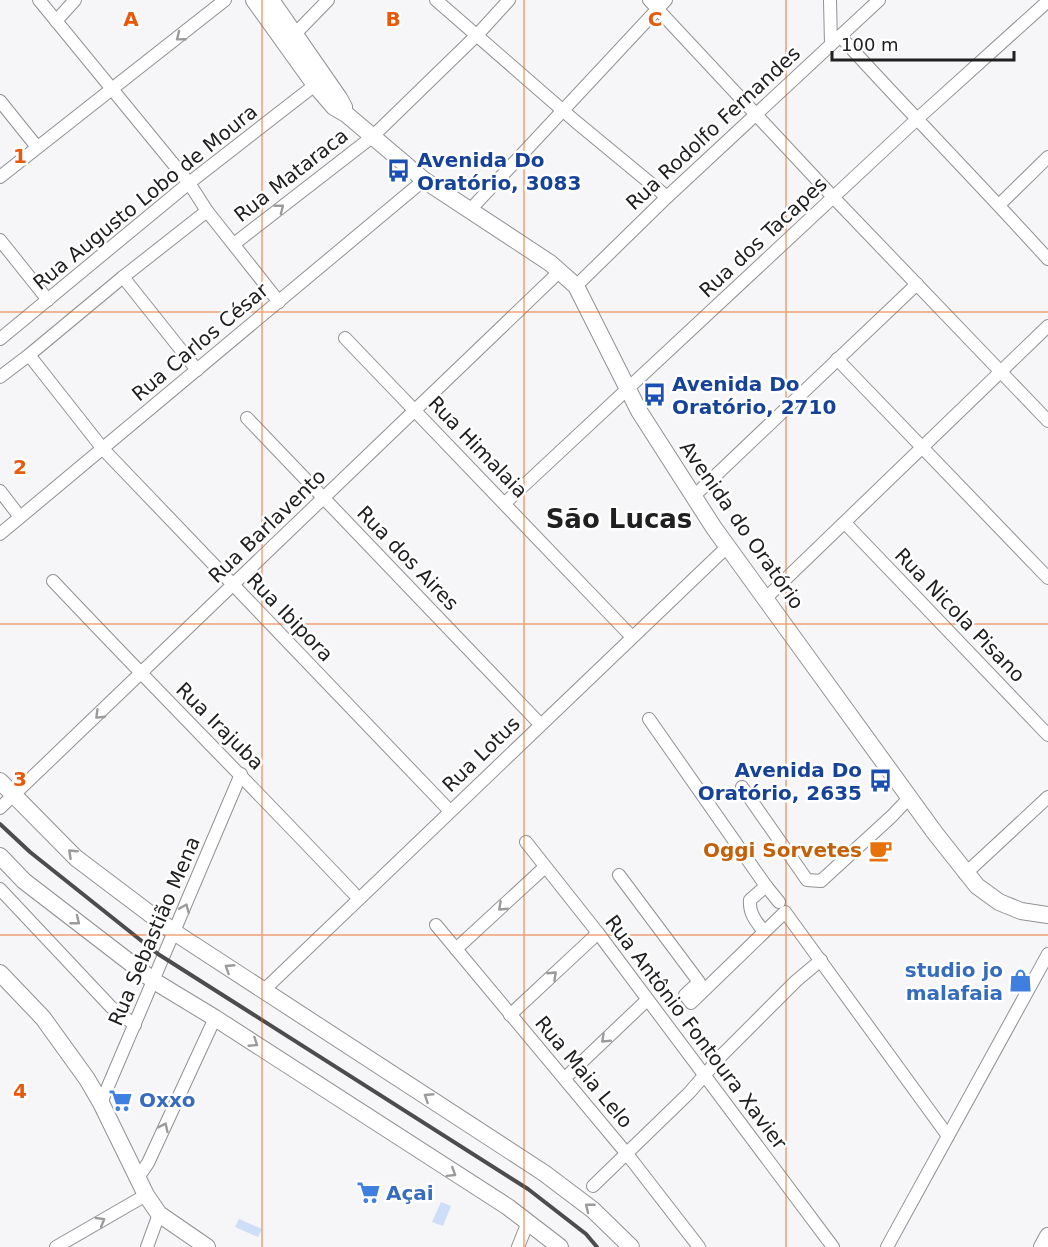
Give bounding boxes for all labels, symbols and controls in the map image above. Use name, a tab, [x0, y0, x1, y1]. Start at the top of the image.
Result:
text: A	[123, 7, 139, 31]
text: B	[385, 7, 401, 31]
text: C	[648, 7, 662, 31]
scale bar	[832, 24, 1014, 62]
one-way arrow	[175, 29, 186, 40]
text: 100 m	[841, 34, 899, 55]
street label: Rua Rodolfo Fernandes	[621, 41, 805, 215]
street label: Rua Augusto Lobo de Moura	[28, 99, 262, 295]
street label: Rua Mataraca	[229, 123, 353, 227]
text: 1	[13, 144, 27, 168]
place label: Avenida Do Oratório, 3083	[417, 148, 581, 195]
bus stop icon: Avenida Do Oratório, 3083	[386, 158, 412, 184]
street label: Rua dos Tacapes	[694, 172, 832, 302]
one-way arrow	[274, 204, 285, 215]
street label: Rua Carlos César	[127, 278, 274, 406]
place label: Avenida Do Oratório, 2710	[672, 372, 836, 419]
bus stop icon: Avenida Do Oratório, 2710	[641, 382, 667, 408]
street label: Rua Himalaia	[423, 391, 533, 503]
street label: Avenida do Oratório	[675, 436, 809, 614]
text: 2	[13, 455, 27, 479]
street label: Rua Barlavento	[204, 464, 330, 588]
street label: Rua dos Aires	[352, 501, 464, 615]
district label: São Lucas	[546, 504, 692, 534]
street label: Rua Nicola Pisano	[890, 543, 1030, 687]
street label: Rua Ibipora	[242, 568, 338, 666]
street label: Rua Irajuba	[171, 677, 269, 775]
one-way arrow	[95, 707, 106, 718]
street label: Rua Lotus	[437, 711, 525, 797]
place label: Avenida Do Oratório, 2635	[698, 758, 862, 805]
text: 3	[13, 767, 27, 791]
bus stop icon: Avenida Do Oratório, 2635	[867, 768, 893, 794]
street label: Rua Sebastião Mena	[103, 833, 205, 1029]
cafe icon: Oggi Sorvetes	[867, 837, 893, 863]
place label: Oggi Sorvetes	[703, 838, 862, 862]
one-way arrow	[68, 849, 79, 860]
one-way arrow	[499, 900, 509, 911]
one-way arrow	[178, 903, 190, 914]
street label: Rua Antônio Fontoura Xavier	[600, 910, 792, 1154]
one-way arrow	[69, 914, 80, 925]
place label: studio jo malafaia	[905, 958, 1003, 1005]
one-way arrow	[225, 964, 236, 975]
shop icon: studio jo malafaia	[1008, 968, 1034, 994]
one-way arrow	[546, 971, 556, 982]
street label: Rua Maia Lelo	[530, 1011, 638, 1133]
one-way arrow	[602, 1031, 613, 1042]
one-way arrow	[248, 1035, 258, 1047]
text: 4	[13, 1079, 27, 1103]
supermarket icon: Oxxo	[108, 1087, 134, 1113]
place label: Oxxo	[139, 1088, 196, 1112]
one-way arrow	[424, 1093, 434, 1105]
one-way arrow	[157, 1123, 169, 1134]
one-way arrow	[446, 1165, 457, 1176]
supermarket icon: Açai	[355, 1180, 381, 1206]
place label: Açai	[386, 1181, 434, 1205]
one-way arrow	[585, 1203, 596, 1214]
one-way arrow	[95, 1217, 105, 1228]

